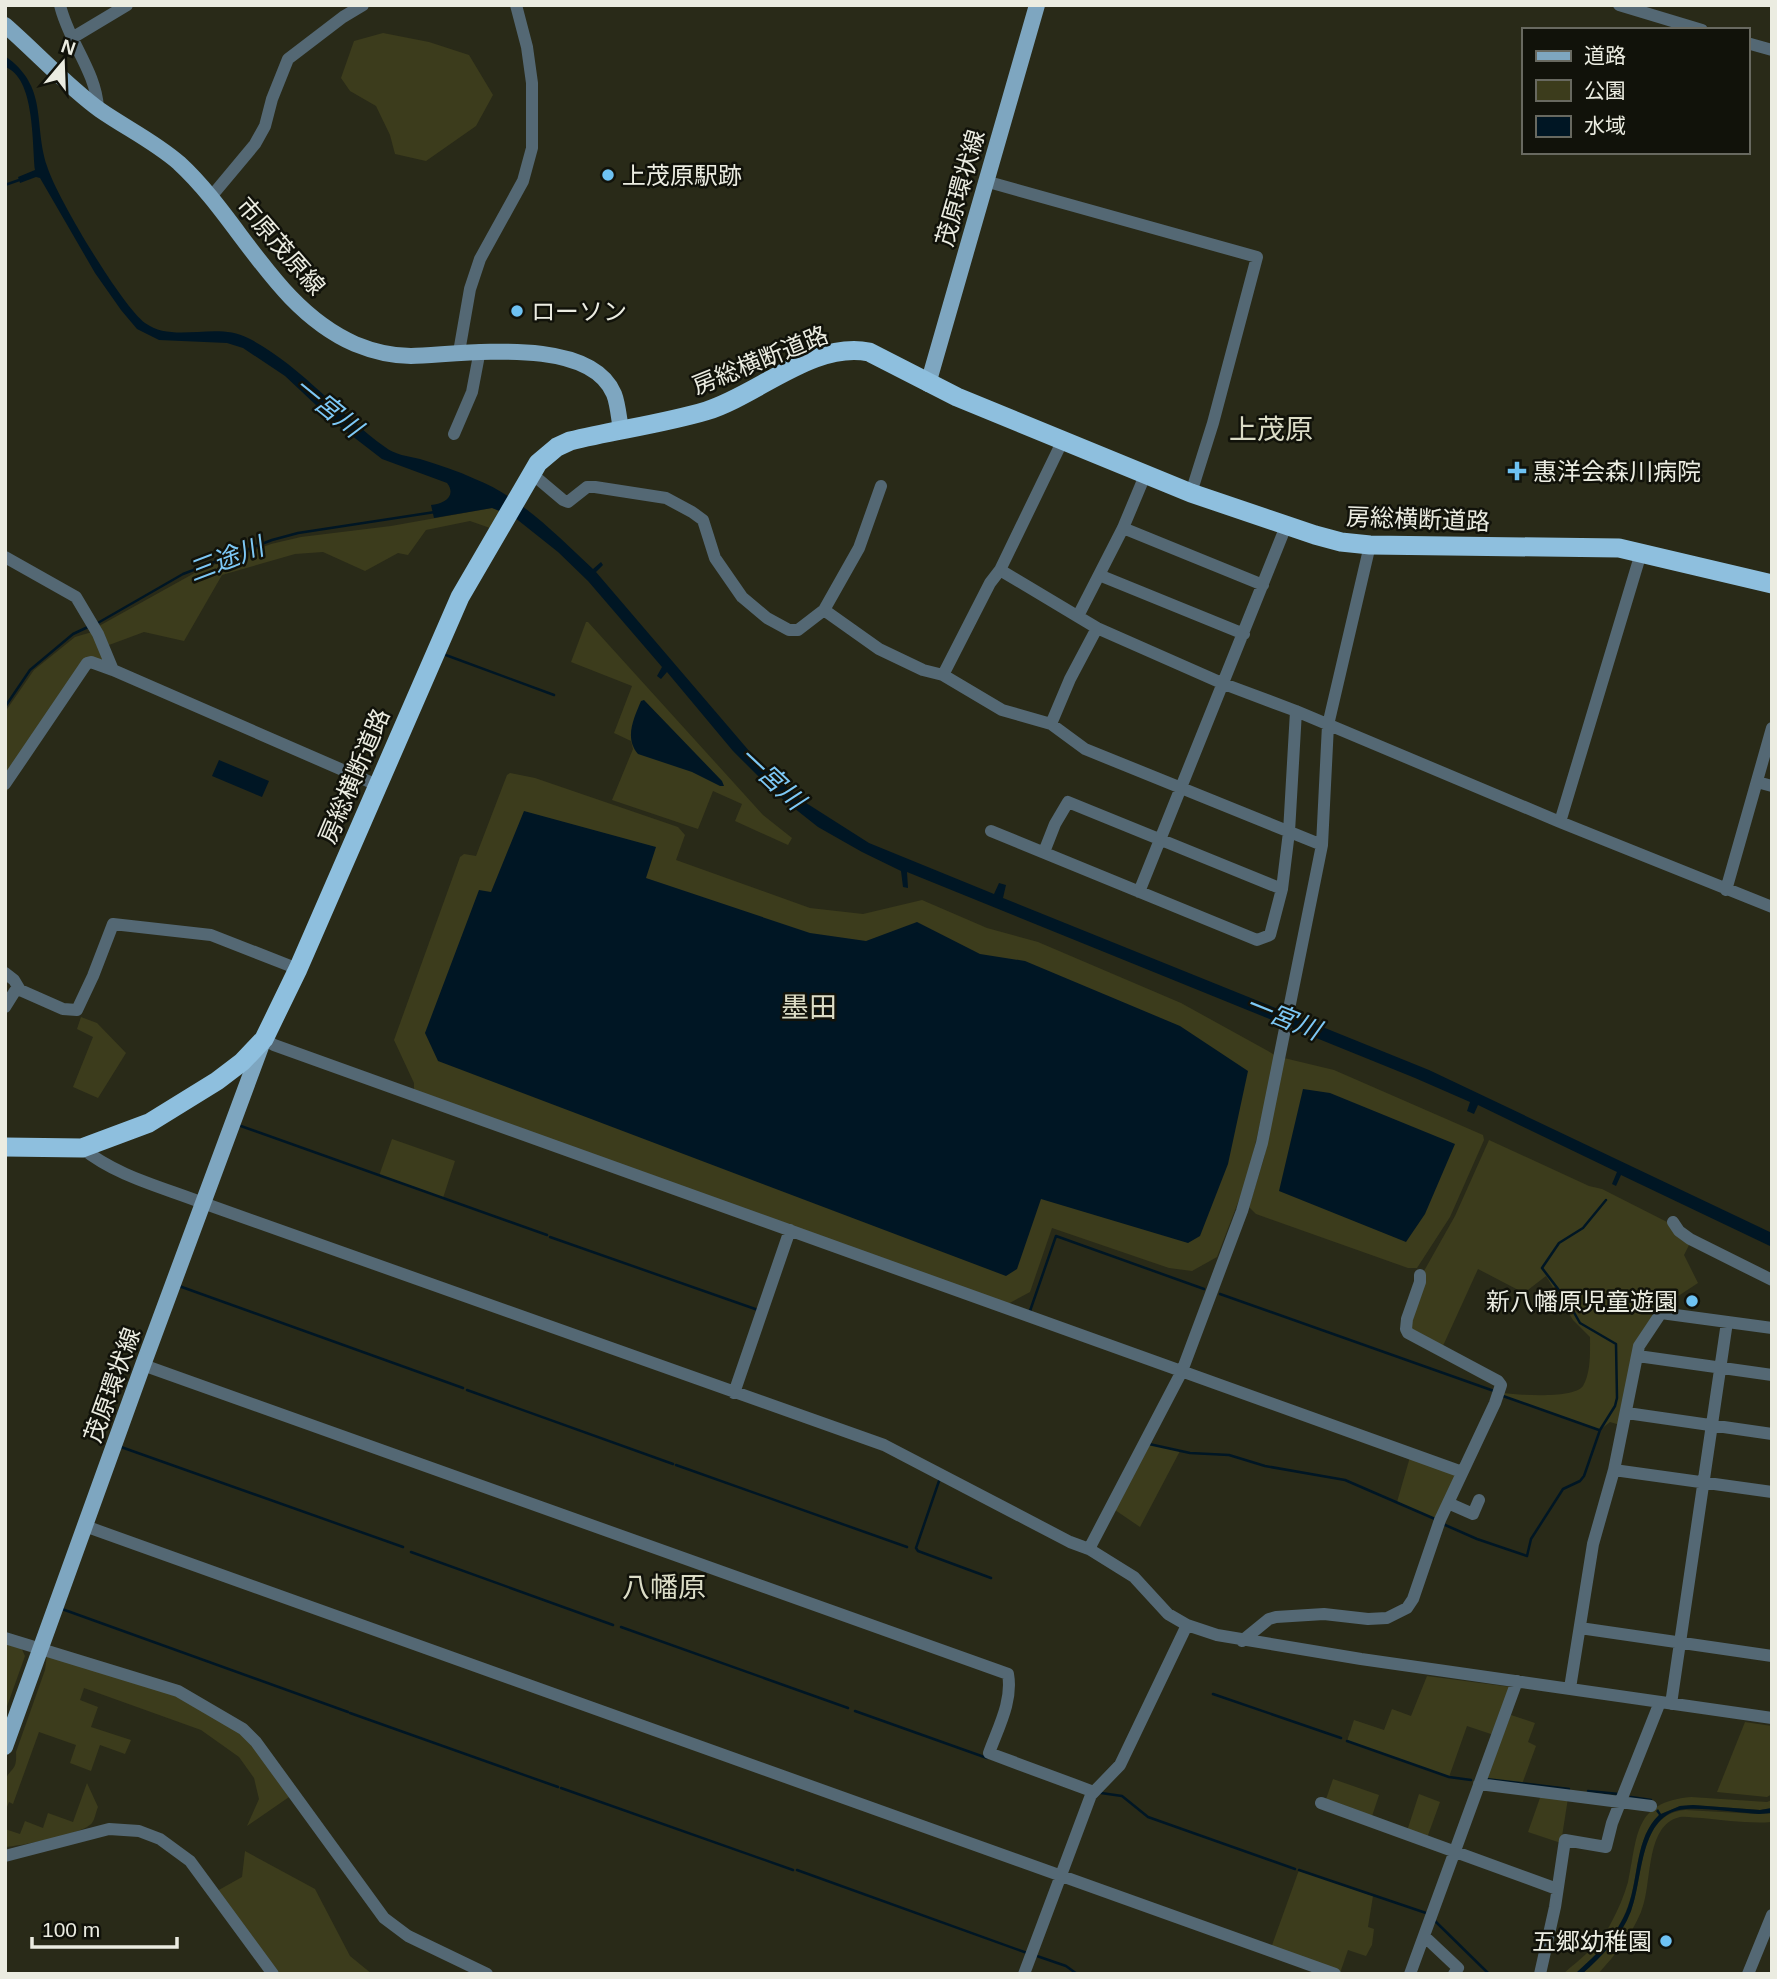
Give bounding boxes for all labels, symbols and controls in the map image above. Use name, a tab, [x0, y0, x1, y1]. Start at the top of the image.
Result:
north arrow	[28, 28, 98, 98]
legend	[1522, 28, 1749, 154]
text: N	[58, 35, 78, 60]
text: 道路	[1584, 44, 1626, 67]
text: 公園	[1584, 79, 1626, 102]
text: 水域	[1584, 114, 1626, 137]
street label: 茂原環状線	[930, 127, 990, 249]
place label: 上茂原駅跡	[622, 162, 742, 189]
marker: 上茂原駅跡	[600, 167, 616, 183]
street label: 市原茂原線	[231, 192, 331, 300]
place label: ローソン	[531, 298, 627, 325]
marker: ローソン	[509, 303, 525, 319]
street label: 房総横断道路	[688, 321, 832, 399]
water label: 一宮川	[288, 371, 370, 445]
district label: 上茂原	[1229, 414, 1313, 445]
place label: 惠洋会森川病院	[1533, 458, 1701, 485]
marker: 惠洋会森川病院	[1507, 461, 1527, 481]
street label: 房総横断道路	[1346, 503, 1490, 535]
water label: 三途川	[184, 530, 271, 587]
street label: 房総横断道路	[313, 704, 395, 848]
water label: 一宮川	[733, 740, 813, 818]
water label: 一宮川	[1241, 988, 1328, 1047]
district label: 墨田	[781, 992, 837, 1023]
place label: 新八幡原児童遊園	[1486, 1288, 1678, 1315]
marker: 新八幡原児童遊園	[1684, 1293, 1700, 1309]
street label: 茂原環状線	[79, 1324, 145, 1446]
district label: 八幡原	[622, 1572, 706, 1603]
scale bar	[32, 1906, 177, 1950]
text: 100 m	[42, 1918, 100, 1941]
place label: 五郷幼稚園	[1532, 1928, 1652, 1955]
marker: 五郷幼稚園	[1658, 1933, 1674, 1949]

